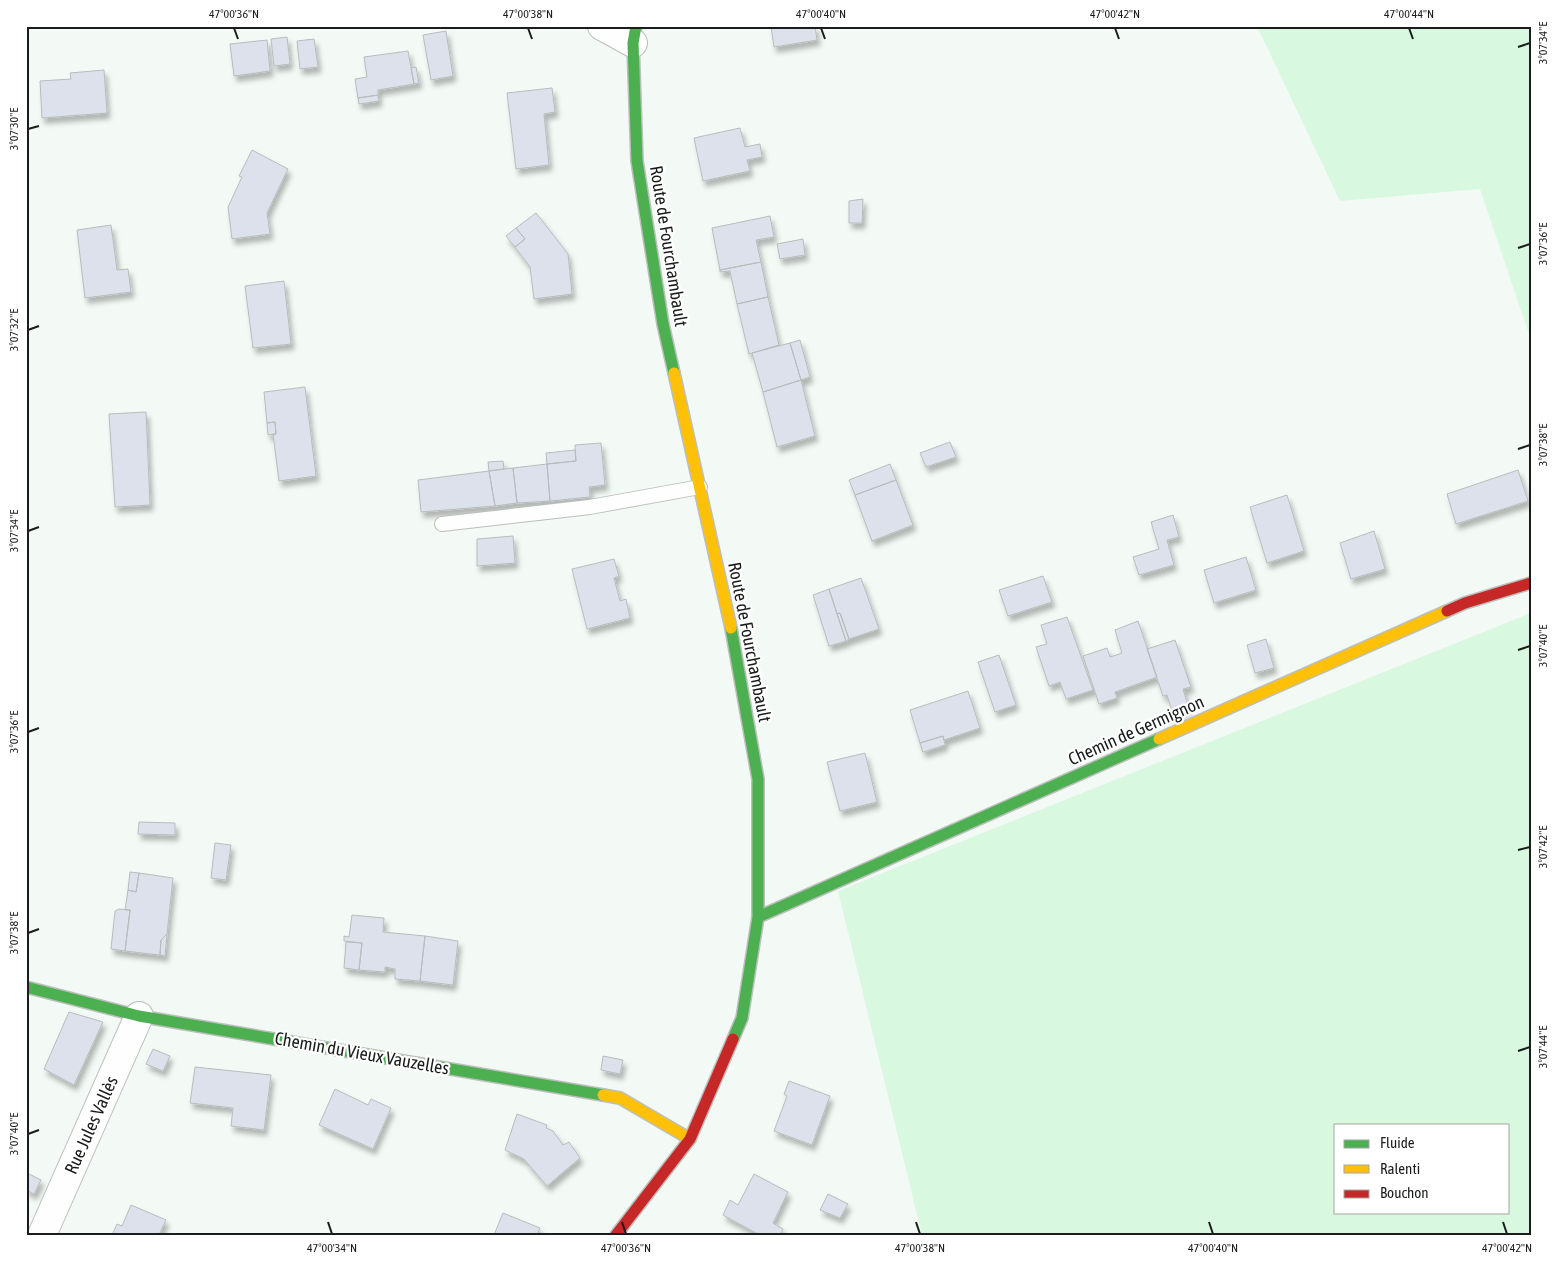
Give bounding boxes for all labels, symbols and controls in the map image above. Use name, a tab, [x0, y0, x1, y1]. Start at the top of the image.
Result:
text: 47°00'36"N	[209, 7, 259, 21]
text: 47°00'38"N	[503, 7, 553, 21]
text: 47°00'40"N	[796, 7, 846, 21]
text: 47°00'42"N	[1090, 7, 1140, 21]
text: 47°00'44"N	[1384, 7, 1434, 21]
text: 3°07'34"E	[1536, 22, 1550, 64]
text: 3°07'30"E	[7, 108, 21, 150]
street label: Route de Fourchambault	[646, 164, 692, 328]
text: 3°07'36"E	[1536, 223, 1550, 265]
text: 3°07'32"E	[7, 309, 21, 351]
text: 3°07'38"E	[1536, 424, 1550, 466]
text: 3°07'34"E	[7, 510, 21, 552]
street label: Route de Fourchambault	[724, 560, 776, 724]
text: 3°07'40"E	[1536, 625, 1550, 667]
street label: Chemin de Germignon	[1065, 691, 1207, 769]
text: 3°07'36"E	[7, 711, 21, 753]
text: 3°07'42"E	[1536, 826, 1550, 868]
text: 3°07'38"E	[7, 912, 21, 954]
text: 3°07'44"E	[1536, 1026, 1550, 1068]
street label: Chemin du Vieux Vauzelles	[273, 1027, 451, 1079]
street label: Rue Jules Vallès	[60, 1073, 122, 1177]
text: 3°07'40"E	[7, 1113, 21, 1155]
legend	[1334, 1124, 1510, 1214]
text: Fluide	[1380, 1134, 1415, 1151]
text: Ralenti	[1380, 1160, 1420, 1177]
text: Bouchon	[1380, 1184, 1429, 1201]
text: 47°00'34"N	[307, 1241, 357, 1255]
text: 47°00'36"N	[601, 1241, 651, 1255]
text: 47°00'38"N	[895, 1241, 945, 1255]
text: 47°00'40"N	[1188, 1241, 1238, 1255]
text: 47°00'42"N	[1482, 1241, 1532, 1255]

